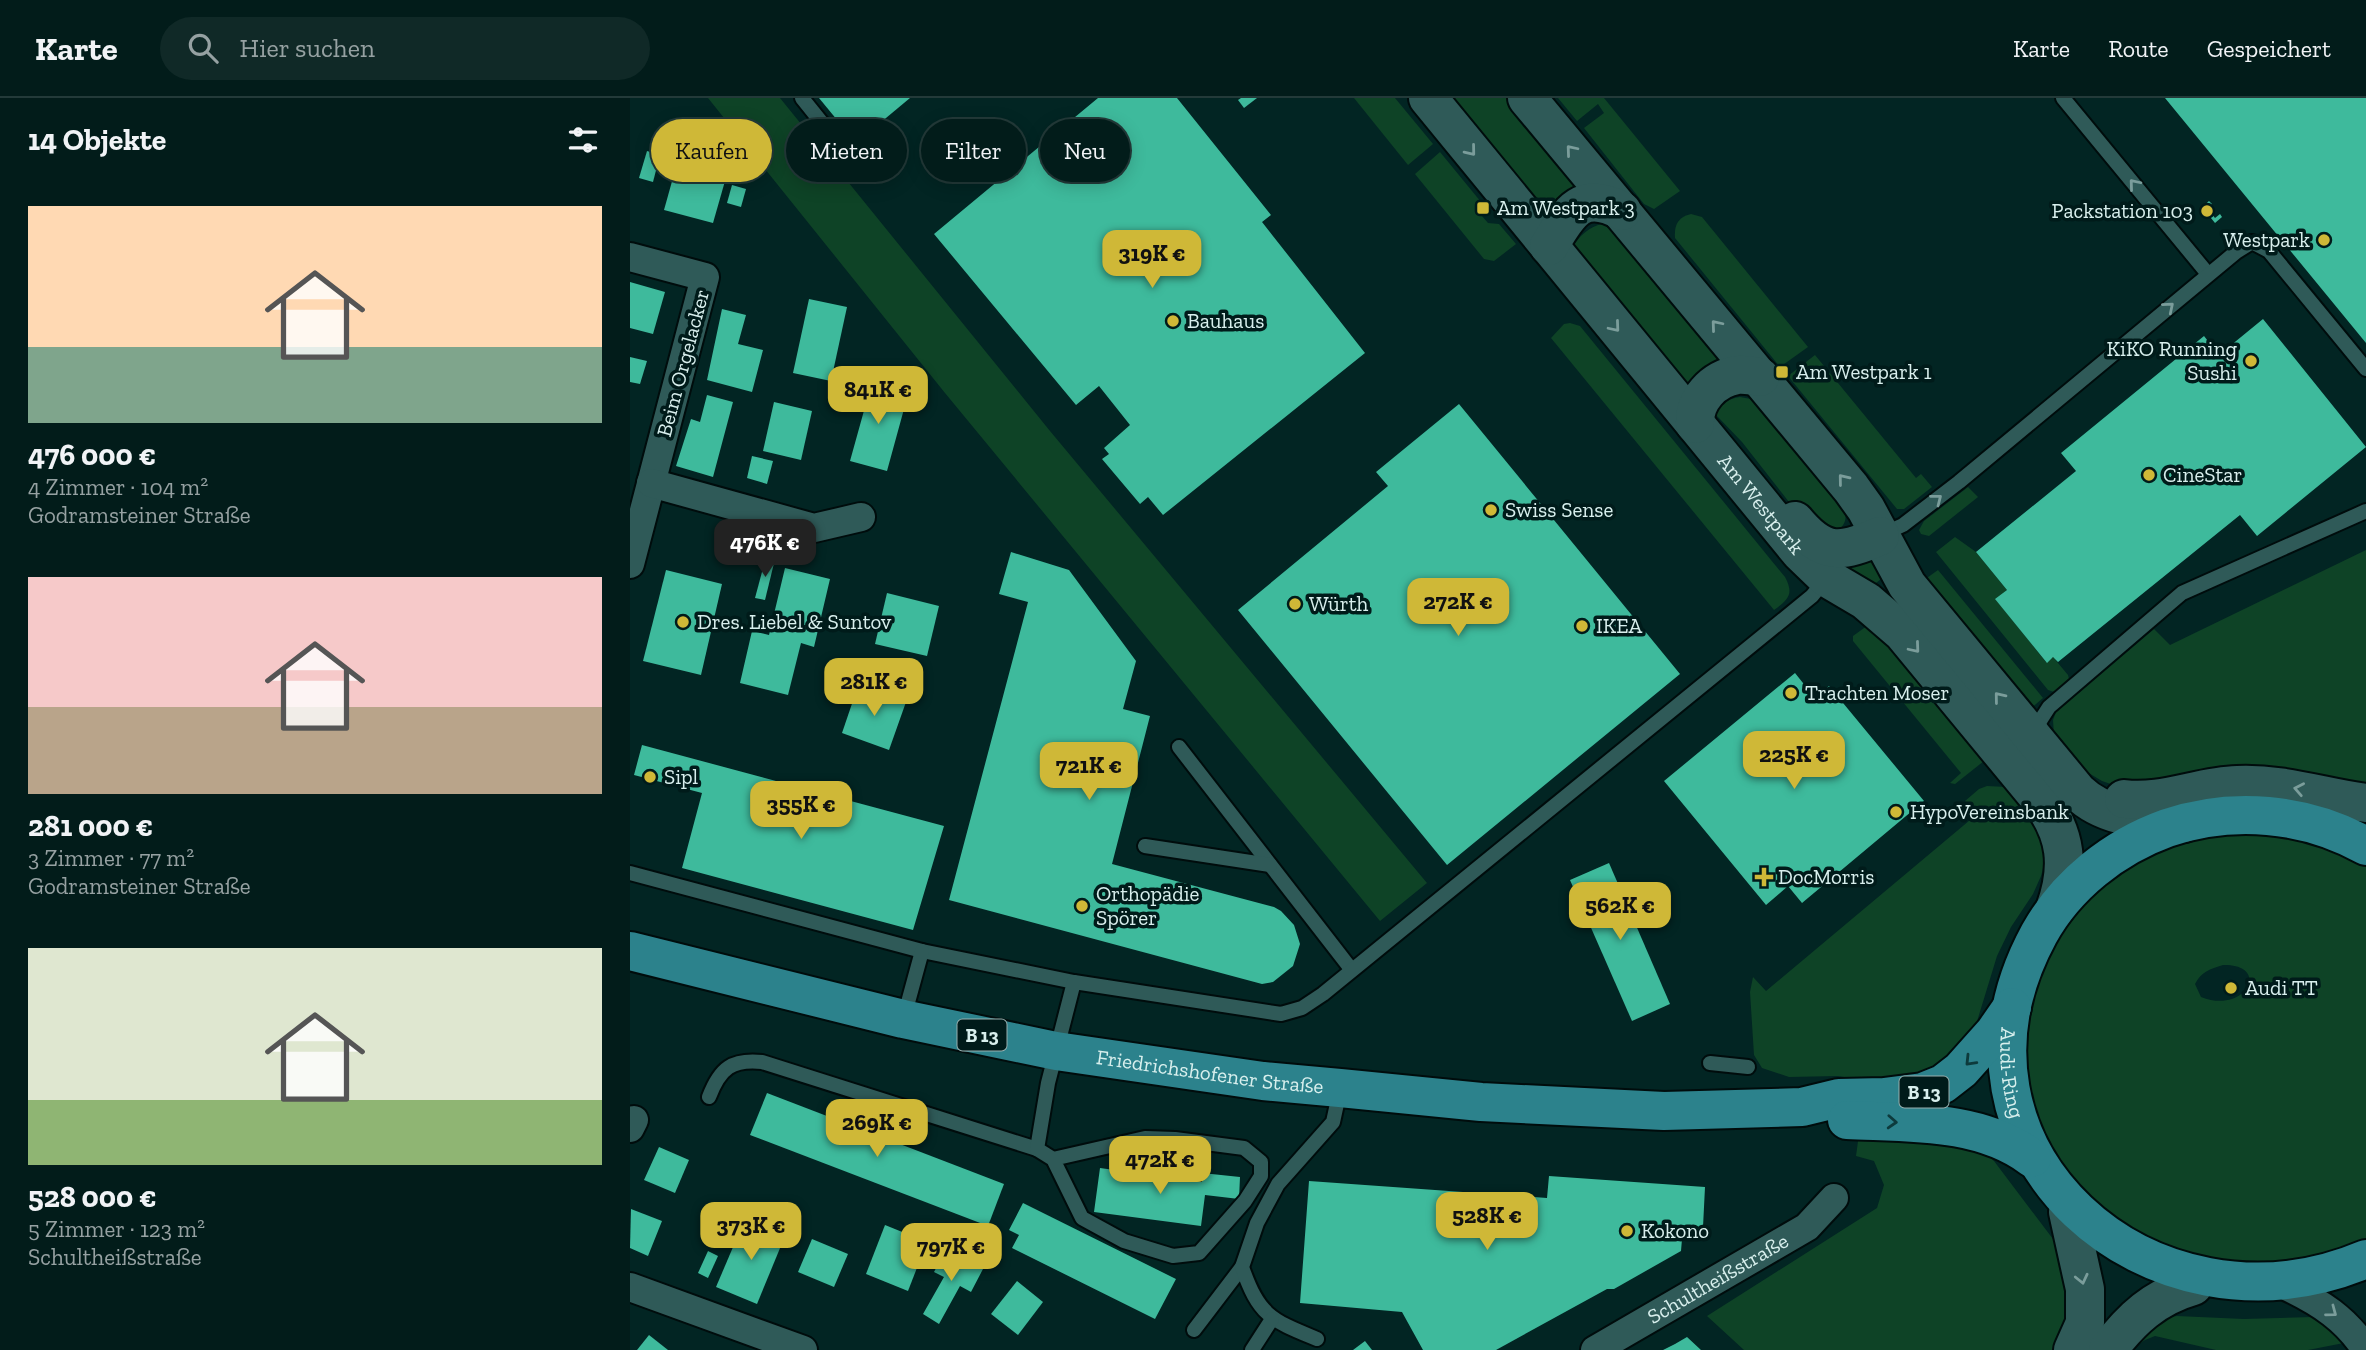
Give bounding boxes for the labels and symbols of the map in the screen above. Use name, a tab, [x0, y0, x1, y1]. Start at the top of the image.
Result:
one-way arrow	[1462, 143, 1475, 155]
one-way arrow	[1567, 145, 1579, 158]
one-way arrow	[2130, 179, 2142, 192]
place label: Am Westpark 3	[1497, 195, 1635, 220]
place label: Packstation 103	[2051, 198, 2193, 223]
marker: Am Westpark 3	[1475, 200, 1491, 216]
marker: Packstation 103	[2199, 203, 2215, 219]
place label: Westpark	[2223, 227, 2310, 252]
pin: 319K €	[1095, 230, 1209, 290]
marker: Westpark	[2316, 232, 2332, 248]
street label: Beim Orgelacker	[651, 286, 714, 439]
one-way arrow	[2161, 303, 2174, 315]
place label: Bauhaus	[1187, 308, 1265, 333]
marker: Bauhaus	[1165, 313, 1181, 329]
one-way arrow	[1607, 319, 1619, 332]
one-way arrow	[1712, 320, 1724, 333]
place label: KiKO Running Sushi	[2107, 336, 2237, 385]
marker: KiKO Running Sushi	[2243, 353, 2259, 369]
place label: Am Westpark 1	[1796, 359, 1931, 384]
marker: Am Westpark 1	[1774, 364, 1790, 380]
pin: 841K €	[821, 366, 935, 426]
street label: Am Westpark	[1713, 448, 1810, 559]
place label: CineStar	[2163, 462, 2242, 487]
marker: CineStar	[2141, 467, 2157, 483]
one-way arrow	[1839, 474, 1852, 486]
one-way arrow	[1929, 494, 1942, 507]
place label: Swiss Sense	[1505, 497, 1613, 522]
marker: Swiss Sense	[1483, 502, 1499, 518]
pin: 476K €	[708, 519, 822, 579]
pin: 272K €	[1401, 578, 1515, 638]
place label: Würth	[1309, 591, 1368, 616]
marker: Würth	[1287, 596, 1303, 612]
place label: Dres. Liebel & Suntov	[697, 609, 892, 634]
place label: IKEA	[1596, 613, 1643, 638]
marker: Dres. Liebel & Suntov	[675, 614, 691, 630]
marker: IKEA	[1574, 618, 1590, 634]
one-way arrow	[1907, 640, 1919, 653]
pin: 281K €	[817, 658, 931, 718]
place label: Trachten Moser	[1805, 680, 1949, 705]
marker: Trachten Moser	[1783, 685, 1799, 701]
one-way arrow	[1995, 692, 2007, 705]
pin: 225K €	[1737, 732, 1851, 791]
pin: 721K €	[1032, 742, 1146, 802]
place label: Sipl	[664, 764, 699, 789]
marker: Sipl	[642, 769, 658, 785]
pin: 355K €	[744, 782, 858, 841]
one-way arrow	[2293, 782, 2305, 797]
place label: HypoVereinsbank	[1910, 799, 2069, 824]
marker: HypoVereinsbank	[1888, 804, 1904, 820]
place label: DocMorris	[1778, 864, 1875, 889]
marker: DocMorris	[1756, 869, 1772, 885]
place label: Orthopädie Spörer	[1096, 881, 1200, 930]
pin: 562K €	[1563, 882, 1677, 942]
marker: Orthopädie Spörer	[1074, 898, 1090, 914]
place label: Audi TT	[2245, 975, 2318, 1000]
marker: Audi TT	[2223, 980, 2239, 996]
road number: B 13	[958, 1020, 1006, 1051]
street label: Audi-Ring	[1995, 1027, 2030, 1122]
street label: Friedrichshofener Straße	[1095, 1044, 1325, 1098]
one-way arrow	[1965, 1053, 1978, 1066]
road number: B 13	[1900, 1076, 1948, 1108]
pin: 269K €	[820, 1100, 934, 1159]
one-way arrow	[1887, 1115, 1898, 1130]
pin: 472K €	[1103, 1136, 1217, 1196]
pin: 528K €	[1430, 1192, 1544, 1252]
pin: 373K €	[694, 1202, 808, 1262]
place label: Kokono	[1641, 1218, 1709, 1243]
marker: Kokono	[1619, 1223, 1635, 1239]
pin: 797K €	[894, 1224, 1008, 1283]
street label: Schultheißstraße	[1643, 1228, 1793, 1329]
one-way arrow	[2074, 1273, 2089, 1285]
one-way arrow	[2324, 1304, 2337, 1316]

